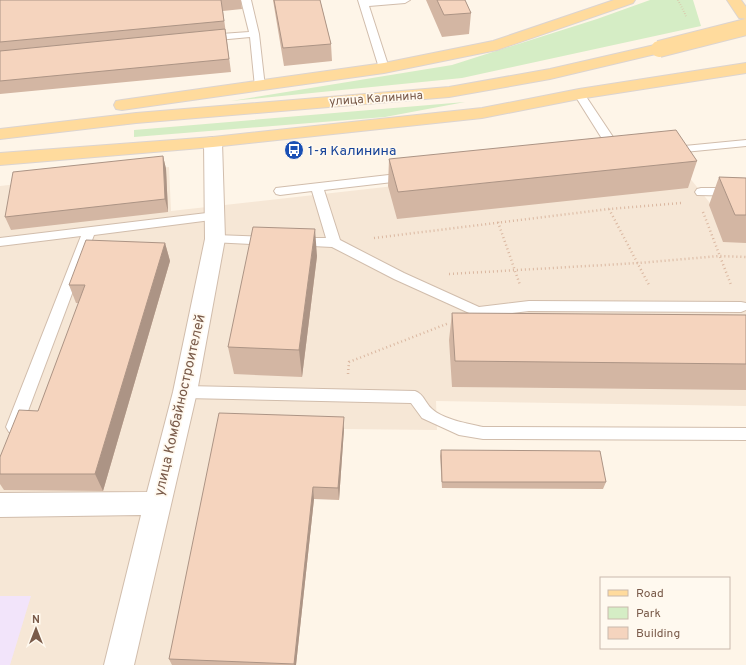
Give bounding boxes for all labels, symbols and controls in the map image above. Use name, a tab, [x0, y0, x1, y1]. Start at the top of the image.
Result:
street label: улица Калинина	[329, 88, 423, 110]
bus stop icon: 1-я Калинина	[283, 139, 305, 161]
place label: 1-я Калинина	[308, 143, 396, 160]
street label: улица Комбайностроителей	[151, 313, 210, 498]
legend	[600, 577, 730, 649]
text: Road	[636, 586, 664, 602]
text: Park	[636, 606, 661, 622]
north arrow	[16, 609, 56, 649]
text: N	[32, 613, 40, 627]
text: Building	[636, 626, 680, 642]

